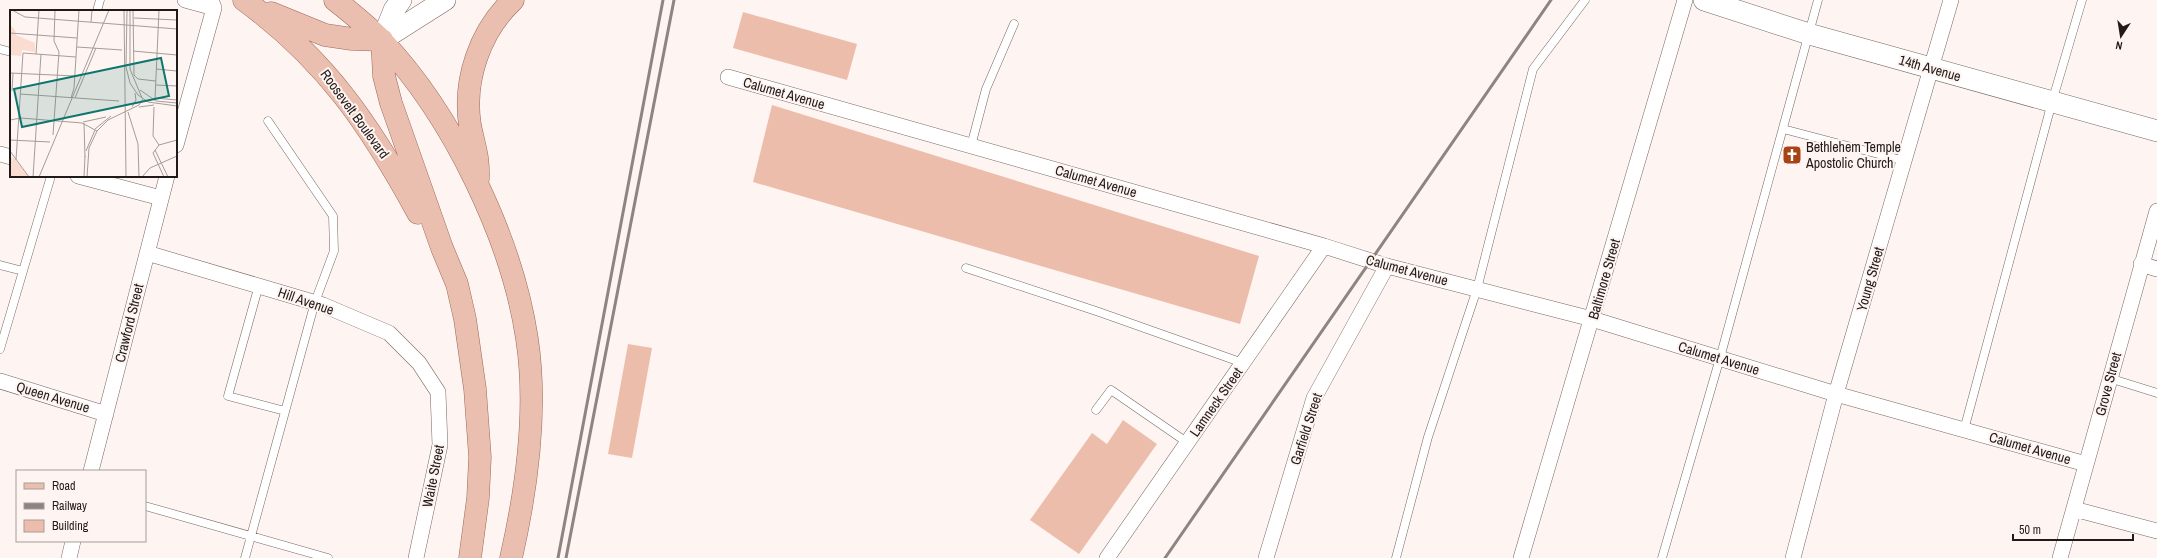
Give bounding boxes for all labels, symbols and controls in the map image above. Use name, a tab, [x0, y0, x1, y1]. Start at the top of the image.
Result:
inset map	[10, 10, 177, 177]
north arrow	[2101, 16, 2141, 56]
text: N	[2114, 38, 2124, 53]
street label: 14th Avenue	[1897, 51, 1963, 85]
street label: Roosevelt Boulevard	[317, 66, 393, 162]
street label: Calumet Avenue	[741, 73, 827, 113]
place label: Bethlehem Temple Apostolic Church	[1805, 138, 1901, 172]
church icon: Bethlehem Temple Apostolic Church	[1781, 144, 1803, 166]
street label: Calumet Avenue	[1053, 161, 1139, 201]
street label: Baltimore Street	[1584, 237, 1624, 321]
street label: Young Street	[1852, 245, 1888, 313]
street label: Calumet Avenue	[1364, 250, 1450, 290]
street label: Crawford Street	[111, 282, 147, 364]
street label: Hill Avenue	[276, 283, 336, 319]
street label: Calumet Avenue	[1676, 337, 1762, 379]
street label: Grove Street	[2091, 350, 2125, 418]
street label: Lamneck Street	[1186, 364, 1246, 440]
street label: Queen Avenue	[14, 377, 92, 417]
street label: Garfield Street	[1286, 391, 1326, 467]
street label: Calumet Avenue	[1987, 428, 2073, 468]
street label: Waite Street	[418, 443, 448, 509]
legend	[16, 470, 146, 542]
text: Road	[52, 478, 76, 494]
text: Railway	[52, 498, 87, 514]
scale bar	[2013, 516, 2133, 542]
text: Building	[52, 518, 89, 534]
text: 50 m	[2019, 522, 2041, 538]

